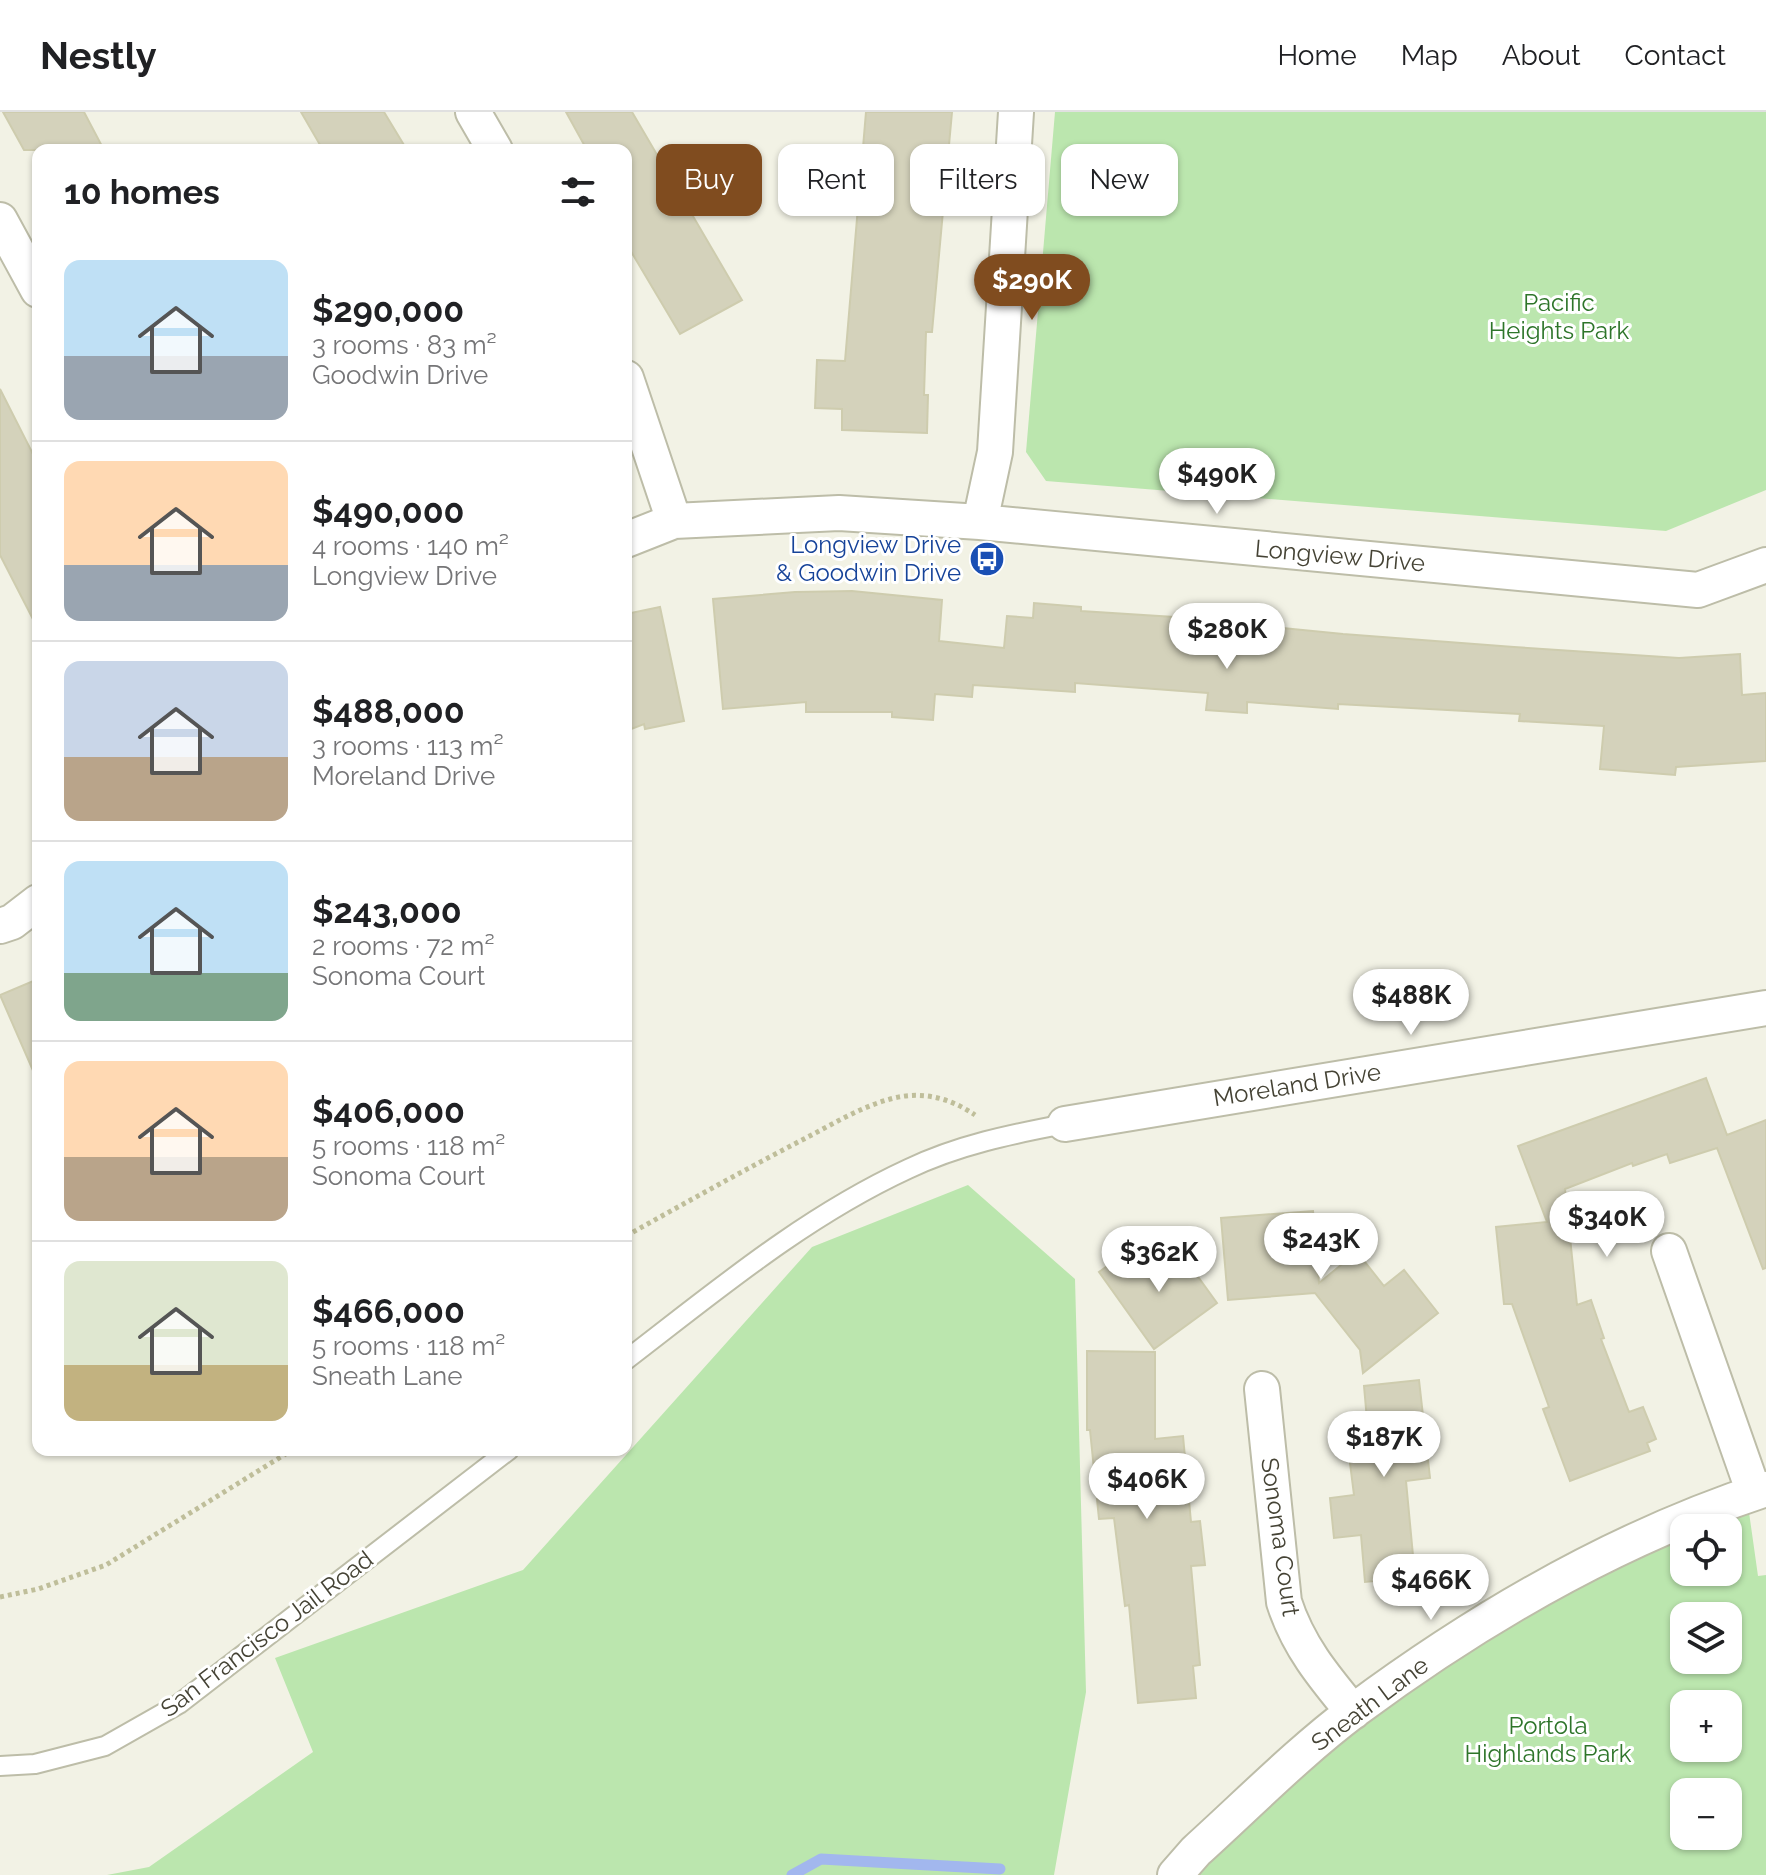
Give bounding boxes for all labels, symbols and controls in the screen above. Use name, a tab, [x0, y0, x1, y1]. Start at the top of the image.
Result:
text: Nestly	[40, 33, 157, 78]
text: Home	[1277, 39, 1357, 72]
text: Map	[1401, 39, 1458, 72]
text: About	[1502, 39, 1581, 72]
text: Contact	[1625, 39, 1726, 72]
chip: Buy	[656, 144, 762, 216]
chip: Rent	[778, 144, 894, 216]
chip: Filters	[910, 144, 1045, 216]
chip: New	[1061, 144, 1178, 216]
icon: filters	[556, 170, 600, 214]
text: 10 homes	[64, 172, 220, 212]
pin: $290K	[976, 254, 1088, 322]
text: $290K	[992, 265, 1072, 295]
park label: Pacific Heights Park	[1489, 288, 1629, 345]
text: $290,000	[312, 290, 464, 330]
icon: home	[128, 292, 224, 388]
text: 3 rooms · 83 m²	[312, 330, 497, 360]
text: Goodwin Drive	[312, 360, 488, 390]
pin: $490K	[1161, 448, 1273, 516]
text: $490K	[1177, 459, 1257, 489]
text: $490,000	[312, 491, 464, 531]
icon: home	[128, 493, 224, 589]
place label: Longview Drive & Goodwin Drive	[776, 530, 961, 587]
text: 4 rooms · 140 m²	[312, 531, 509, 561]
street label: Longview Drive	[1254, 534, 1426, 577]
bus stop icon: Longview Drive & Goodwin Drive	[968, 540, 1006, 578]
text: Longview Drive	[312, 561, 497, 591]
pin: $280K	[1171, 603, 1283, 671]
text: $280K	[1187, 614, 1267, 644]
text: $488,000	[312, 691, 465, 731]
icon: home	[128, 693, 224, 789]
text: 3 rooms · 113 m²	[312, 731, 504, 761]
text: Moreland Drive	[312, 761, 495, 791]
text: $243,000	[312, 891, 462, 931]
icon: home	[128, 893, 224, 989]
text: 2 rooms · 72 m²	[312, 931, 495, 961]
text: Sonoma Court	[312, 961, 485, 991]
pin: $488K	[1355, 969, 1467, 1037]
text: $488K	[1371, 980, 1451, 1010]
street label: Moreland Drive	[1211, 1057, 1383, 1112]
text: $406,000	[312, 1091, 465, 1131]
icon: home	[128, 1093, 224, 1189]
text: 5 rooms · 118 m²	[312, 1131, 505, 1161]
text: Sonoma Court	[312, 1161, 485, 1191]
pin: $340K	[1551, 1191, 1663, 1259]
text: $340K	[1567, 1202, 1647, 1232]
pin: $243K	[1265, 1213, 1377, 1281]
text: $243K	[1282, 1224, 1360, 1254]
pin: $362K	[1103, 1226, 1215, 1294]
text: $362K	[1120, 1237, 1198, 1267]
text: $466,000	[312, 1291, 465, 1331]
icon: home	[128, 1293, 224, 1389]
text: 5 rooms · 118 m²	[312, 1331, 505, 1361]
text: Sneath Lane	[312, 1361, 463, 1391]
pin: $187K	[1328, 1411, 1440, 1479]
text: $187K	[1345, 1422, 1423, 1452]
pin: $406K	[1091, 1453, 1203, 1521]
street label: Sonoma Court	[1255, 1456, 1306, 1618]
text: $406K	[1107, 1464, 1187, 1494]
map controls	[1670, 1514, 1742, 1850]
button: locate	[1670, 1514, 1742, 1586]
street label: San Francisco Jail Road	[155, 1544, 379, 1723]
pin: $466K	[1375, 1554, 1487, 1622]
text: $466K	[1391, 1565, 1471, 1595]
button: layers	[1670, 1602, 1742, 1674]
street label: Sneath Lane	[1305, 1650, 1434, 1757]
button: +	[1670, 1690, 1742, 1762]
park label: Portola Highlands Park	[1464, 1711, 1632, 1768]
button: −	[1670, 1778, 1742, 1850]

